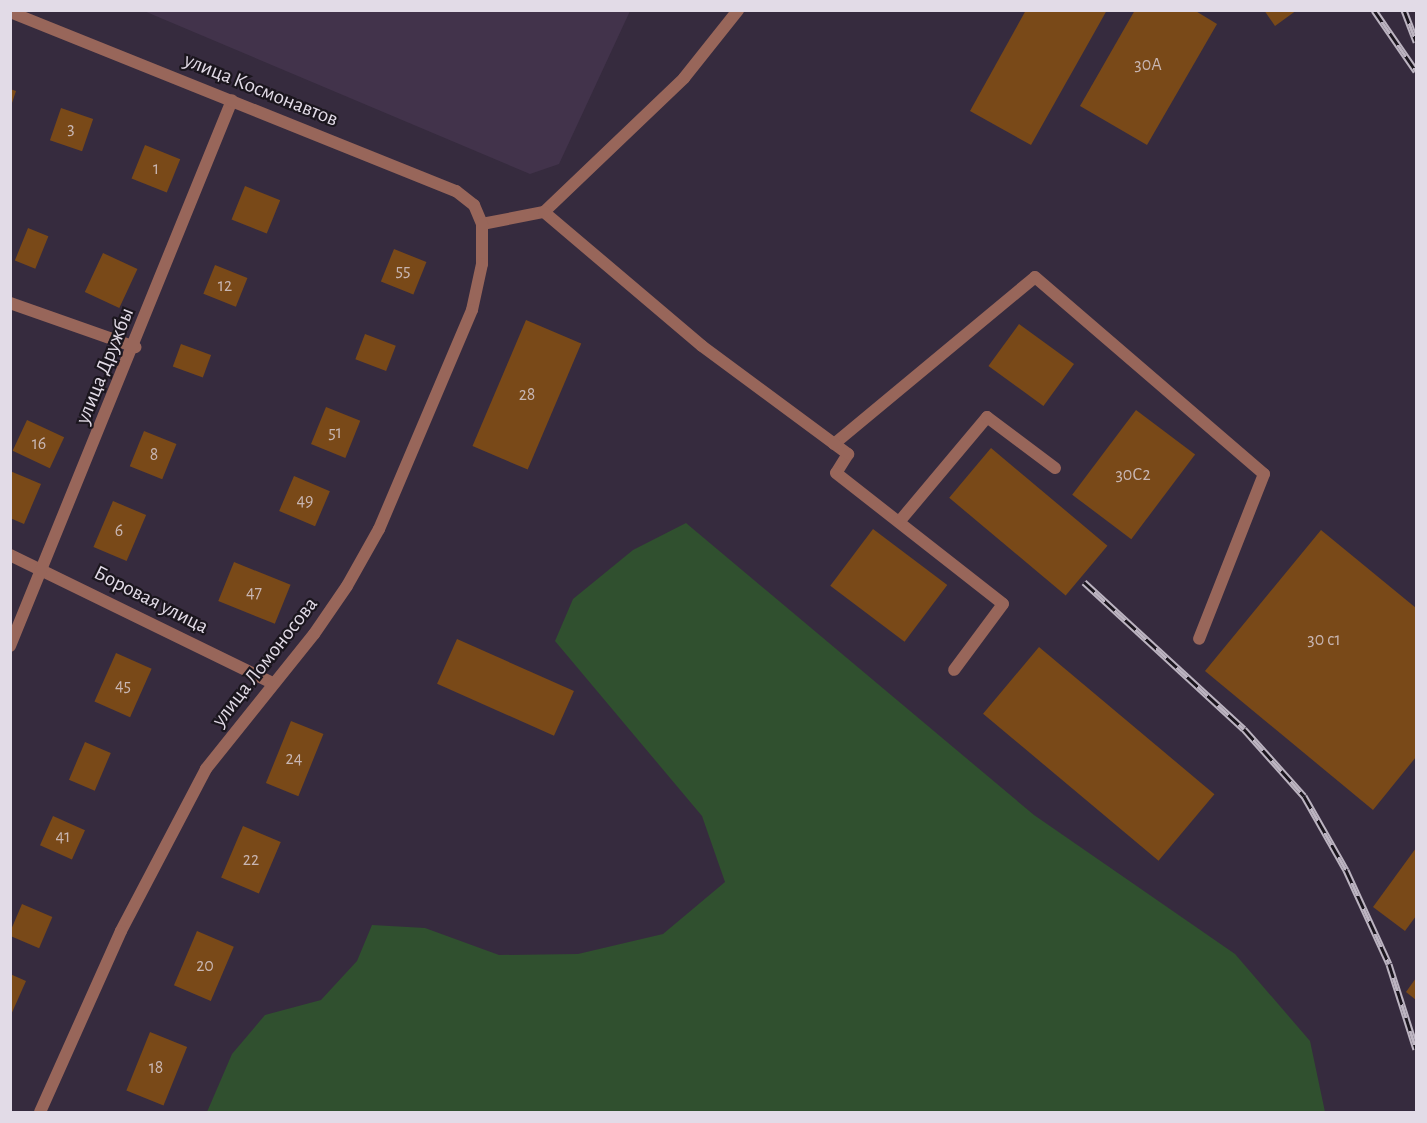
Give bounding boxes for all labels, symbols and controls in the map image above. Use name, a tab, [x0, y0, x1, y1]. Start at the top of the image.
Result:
street label: улица Космонавтов	[180, 48, 342, 132]
house number: 30А	[1134, 54, 1162, 76]
house number: 3	[67, 118, 75, 140]
house number: 1	[153, 158, 159, 180]
house number: 55	[395, 260, 411, 282]
house number: 12	[218, 275, 232, 297]
street label: улица Дружбы	[70, 304, 140, 428]
house number: 28	[519, 384, 535, 406]
house number: 51	[328, 422, 342, 444]
house number: 16	[32, 433, 46, 455]
house number: 8	[150, 444, 158, 466]
house number: 30С2	[1115, 464, 1151, 486]
house number: 49	[296, 490, 314, 512]
house number: 6	[115, 520, 123, 542]
street label: Боровая улица	[90, 560, 212, 640]
house number: 47	[246, 582, 262, 604]
street label: улица Ломоносова	[207, 592, 323, 732]
house number: 30 с1	[1307, 629, 1341, 651]
house number: 45	[115, 675, 131, 697]
house number: 24	[286, 748, 302, 770]
house number: 41	[56, 826, 70, 848]
house number: 22	[243, 849, 259, 871]
house number: 20	[196, 955, 214, 977]
house number: 18	[149, 1057, 163, 1079]

